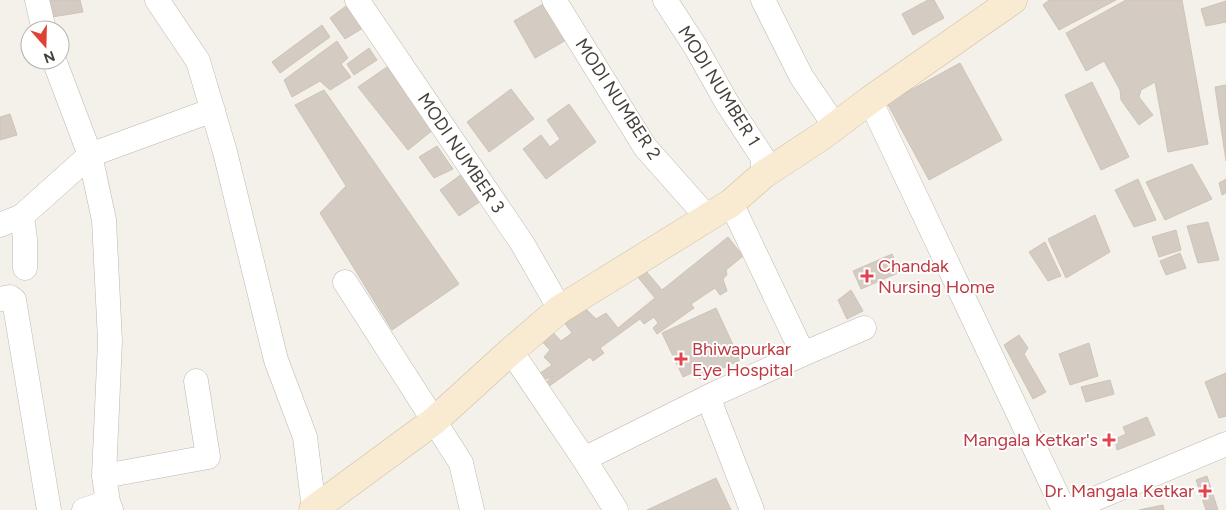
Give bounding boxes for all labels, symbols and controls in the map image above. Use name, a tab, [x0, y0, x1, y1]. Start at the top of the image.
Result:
north arrow	[20, 20, 70, 70]
street label: MODI NUMBER 1	[673, 22, 765, 150]
street label: MODI NUMBER 2	[571, 34, 665, 164]
text: N	[41, 47, 57, 67]
street label: MODI NUMBER 3	[413, 89, 509, 217]
place label: Chandak Nursing Home	[878, 255, 995, 298]
marker: Chandak Nursing Home	[860, 269, 874, 283]
place label: Bhiwapurkar Eye Hospital	[692, 338, 793, 381]
marker: Bhiwapurkar Eye Hospital	[674, 352, 688, 366]
place label: Mangala Ketkar's	[963, 429, 1098, 451]
marker: Mangala Ketkar's	[1102, 433, 1116, 447]
place label: Dr. Mangala Ketkar	[1044, 480, 1194, 502]
marker: Dr. Mangala Ketkar	[1198, 484, 1212, 498]

